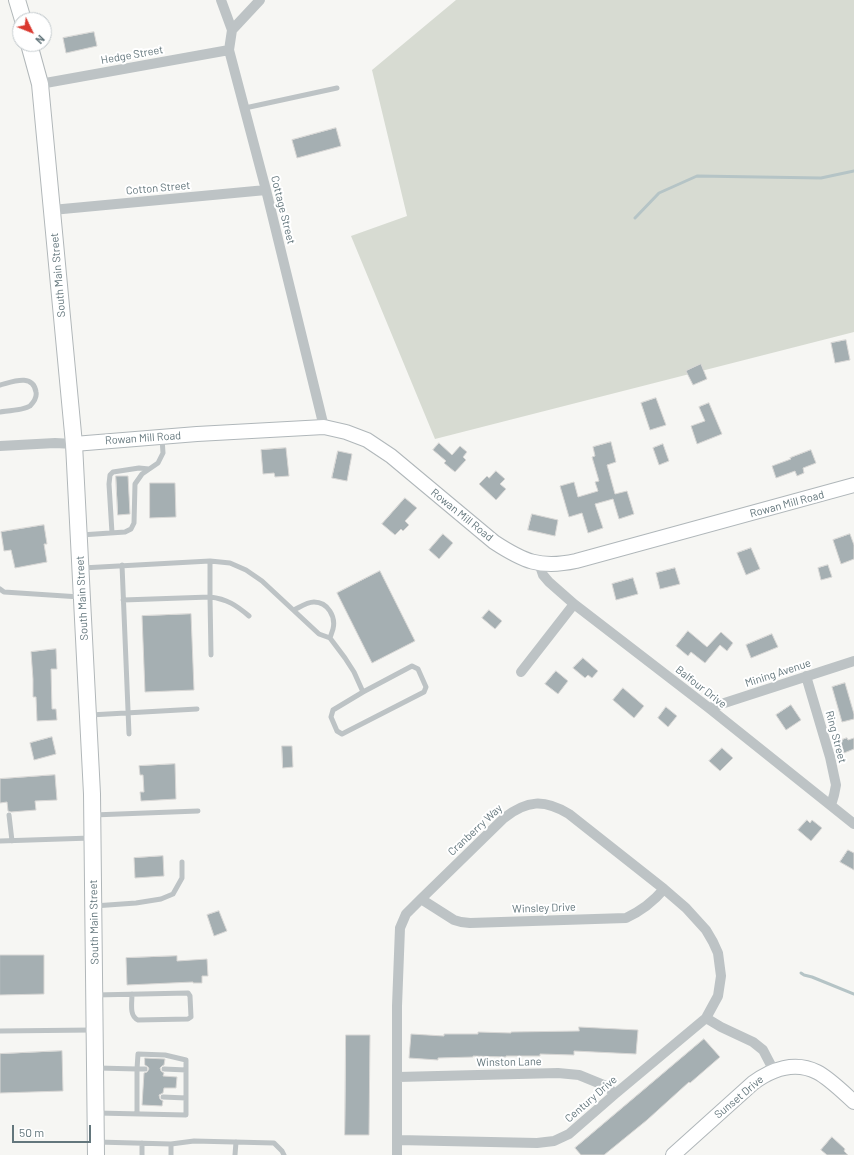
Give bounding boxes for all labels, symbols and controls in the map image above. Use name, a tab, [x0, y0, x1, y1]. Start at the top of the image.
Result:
north arrow	[12, 12, 52, 52]
text: N	[33, 33, 48, 47]
street label: Hedge Street	[100, 43, 164, 67]
street label: Cottage Street	[268, 174, 298, 246]
street label: Cotton Street	[125, 179, 191, 197]
street label: South Main Street	[48, 232, 68, 318]
street label: Rowan Mill Road	[104, 429, 182, 447]
street label: Rowan Mill Road	[428, 486, 496, 544]
street label: Rowan Mill Road	[748, 488, 826, 520]
street label: South Main Street	[73, 555, 91, 641]
street label: Mining Avenue	[743, 656, 813, 690]
street label: Balfour Drive	[673, 663, 729, 711]
street label: Ring Street	[823, 709, 849, 765]
street label: Cranberry Way	[445, 802, 505, 858]
street label: South Main Street	[87, 879, 101, 965]
street label: Winsley Drive	[512, 900, 576, 916]
street label: Winston Lane	[476, 1055, 542, 1069]
street label: Century Drive	[562, 1073, 620, 1125]
street label: Sunset Drive	[712, 1073, 766, 1121]
scale bar	[14, 1117, 93, 1143]
text: 50 m	[19, 1125, 44, 1139]

